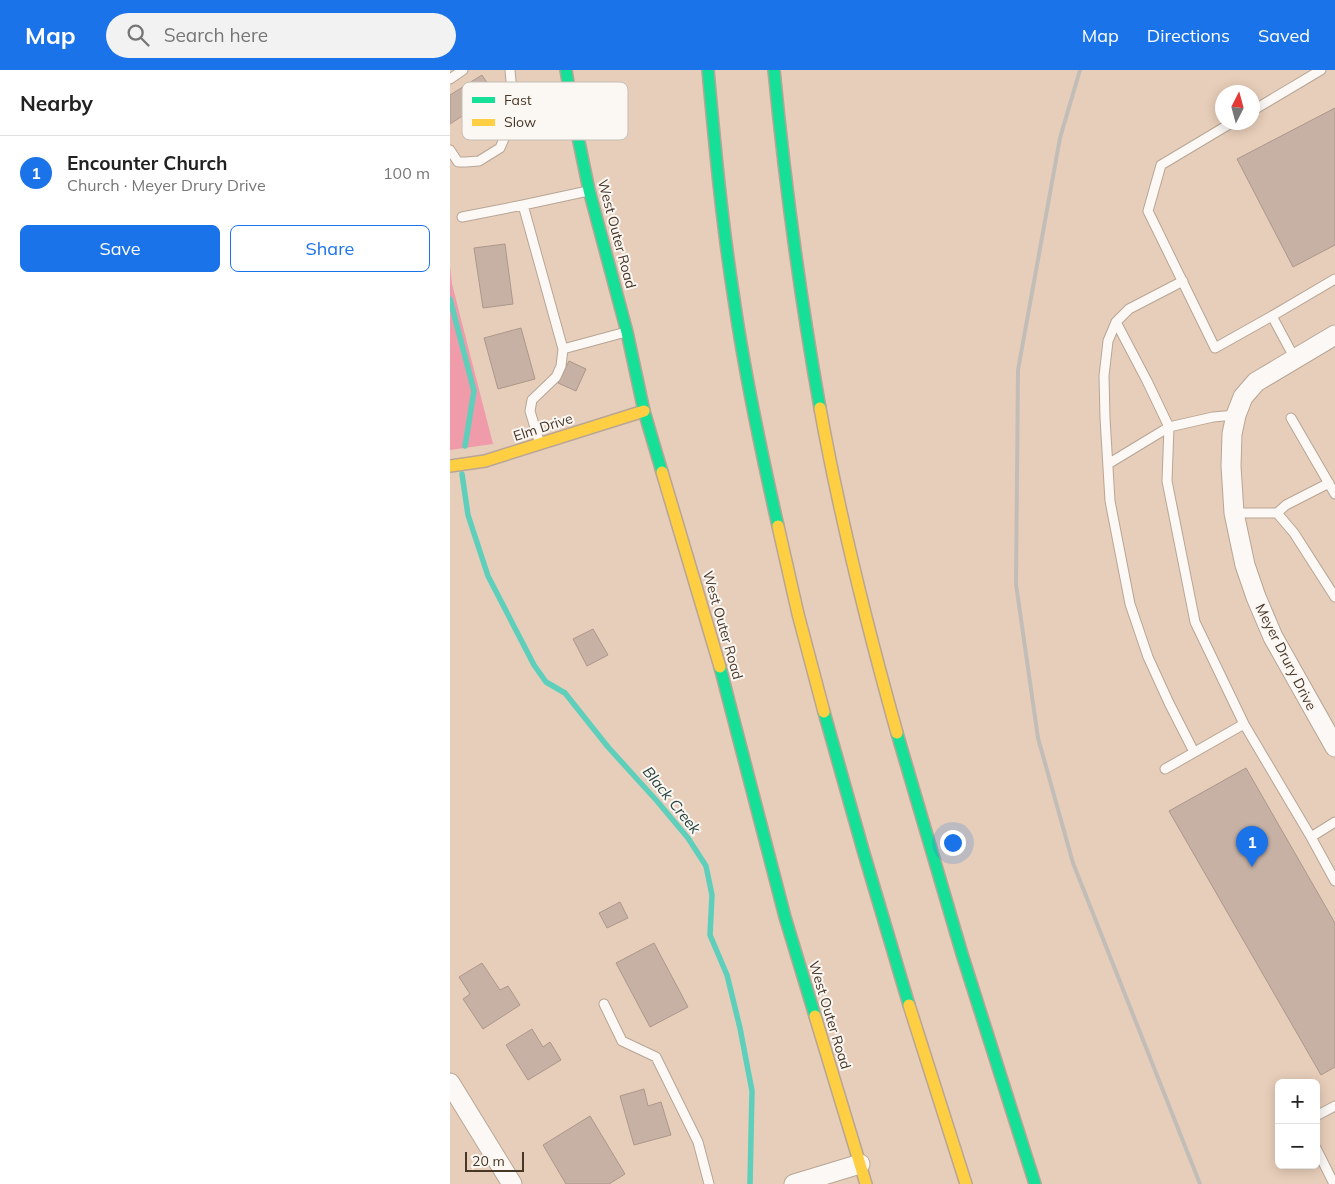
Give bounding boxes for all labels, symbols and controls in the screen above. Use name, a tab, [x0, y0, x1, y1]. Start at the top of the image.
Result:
search box	[106, 13, 456, 58]
text: Map	[25, 20, 76, 50]
icon: search	[124, 21, 152, 49]
text: Search here	[164, 23, 268, 47]
text: Map	[1082, 24, 1119, 47]
text: Directions	[1147, 24, 1230, 47]
text: Saved	[1258, 24, 1310, 47]
legend	[462, 82, 628, 140]
north arrow	[1215, 85, 1260, 130]
text: Nearby	[20, 90, 93, 116]
text: Fast	[504, 91, 532, 109]
text: Slow	[504, 113, 536, 131]
text: Encounter Church	[67, 151, 228, 175]
text: 1	[31, 163, 41, 183]
text: 100 m	[383, 163, 430, 183]
text: Church · Meyer Drury Drive	[67, 175, 266, 195]
street label: West Outer Road	[594, 177, 640, 291]
button: Save	[20, 225, 220, 272]
button: Share	[230, 225, 430, 272]
street label: Elm Drive	[511, 409, 575, 445]
street label: West Outer Road	[699, 569, 747, 681]
street label: Meyer Drury Drive	[1251, 601, 1321, 713]
water label: Black Creek	[639, 762, 706, 839]
pin: 1	[1236, 826, 1268, 867]
your location	[940, 830, 966, 856]
street label: West Outer Road	[805, 959, 855, 1071]
map controls	[1275, 1079, 1320, 1169]
button: +	[1275, 1079, 1320, 1124]
button: −	[1275, 1124, 1320, 1169]
scale bar	[465, 1149, 524, 1172]
text: 20 m	[472, 1152, 505, 1170]

